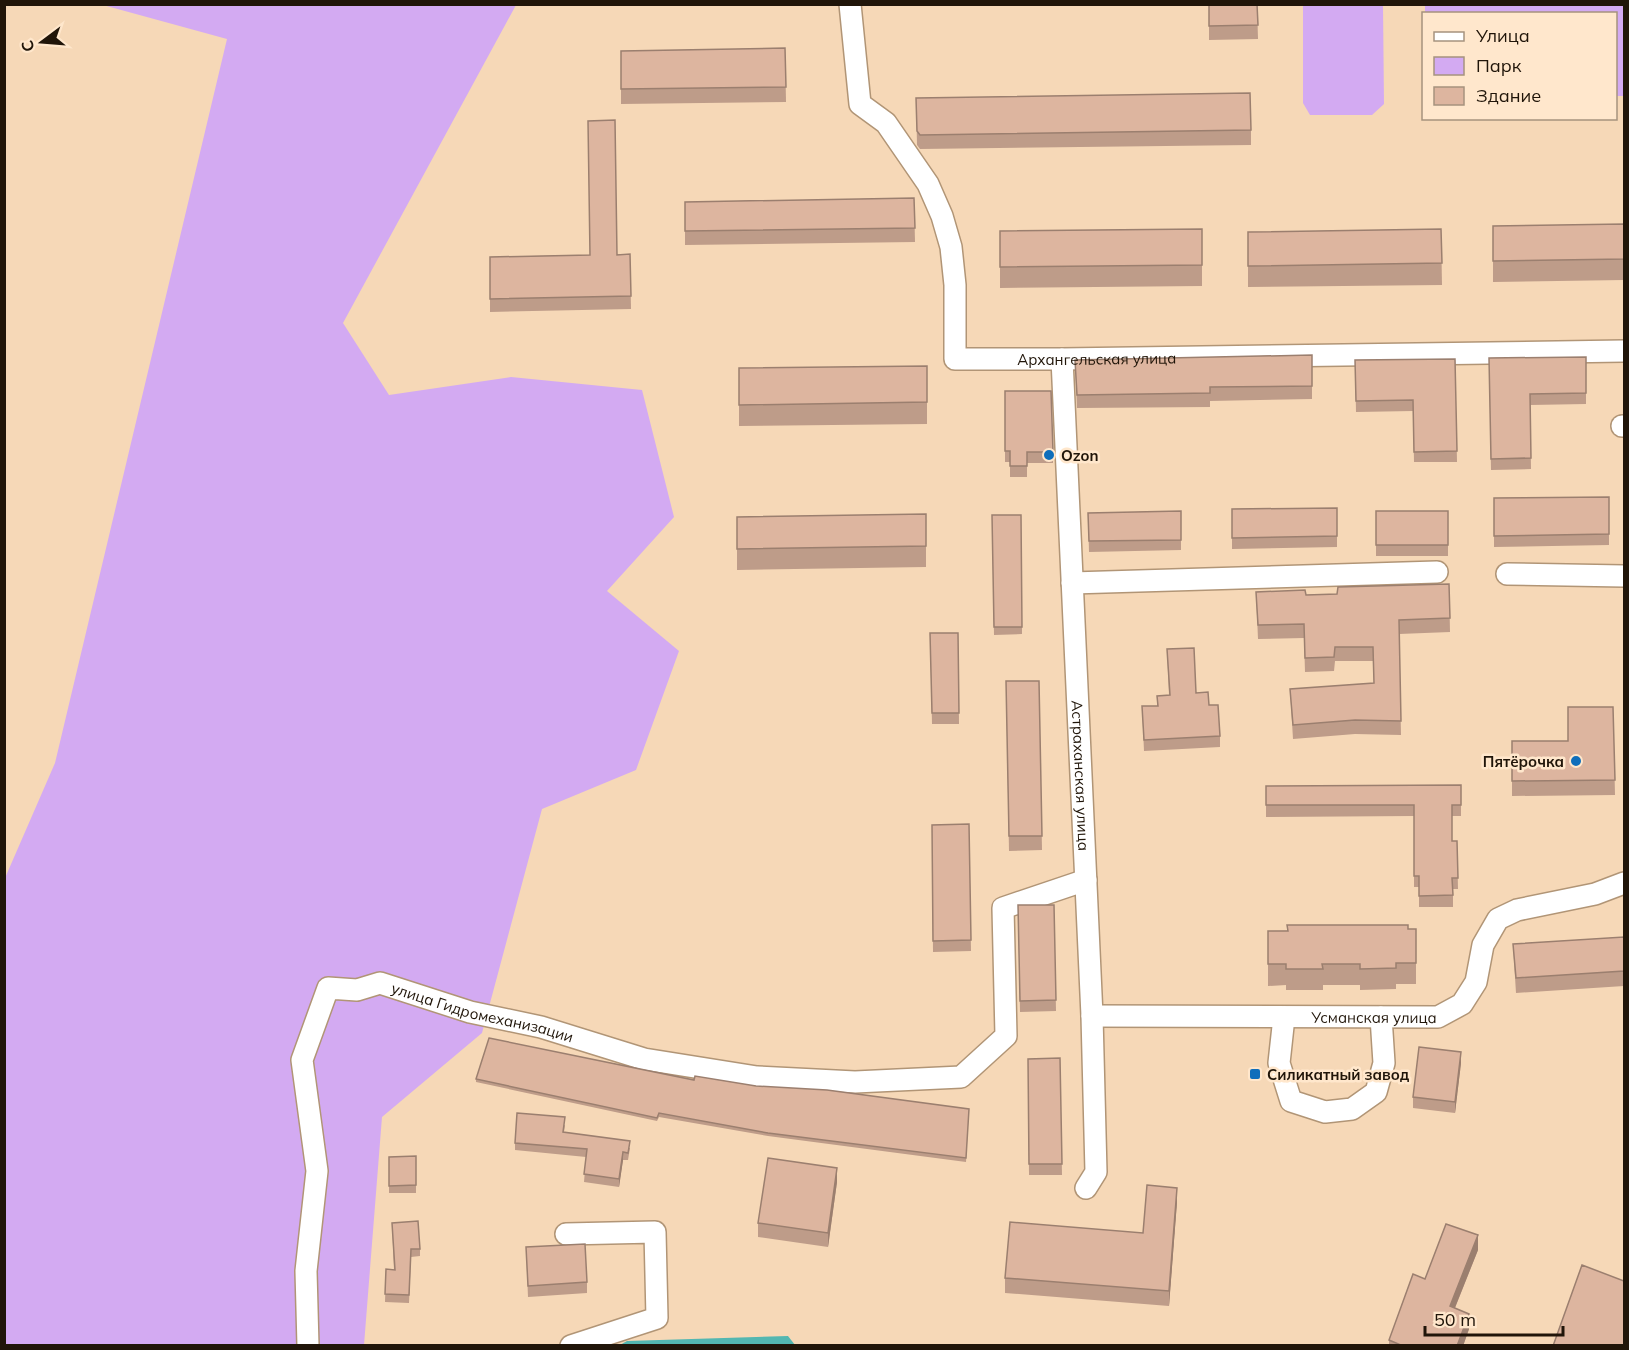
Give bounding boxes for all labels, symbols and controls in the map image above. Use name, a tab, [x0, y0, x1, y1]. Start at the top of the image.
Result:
north arrow	[12, 12, 72, 72]
legend	[1422, 12, 1617, 120]
text: Улица	[1475, 24, 1530, 47]
text: С	[16, 38, 39, 54]
text: Парк	[1476, 54, 1522, 77]
text: Здание	[1476, 84, 1541, 107]
street label: Архангельская улица	[1017, 348, 1176, 369]
place label: Ozon	[1061, 446, 1098, 465]
marker: Ozon	[1042, 448, 1056, 462]
street label: Астраханская улица	[1068, 700, 1094, 851]
place label: Пятёрочка	[1483, 752, 1564, 771]
marker: Пятёрочка	[1569, 754, 1583, 768]
street label: улица Гидромеханизации	[389, 978, 576, 1046]
street label: Усманская улица	[1310, 1007, 1437, 1026]
place label: Силикатный завод	[1267, 1065, 1410, 1084]
marker: Силикатный завод	[1248, 1067, 1262, 1081]
scale bar	[1425, 1299, 1563, 1337]
text: 50 m	[1434, 1308, 1476, 1331]

